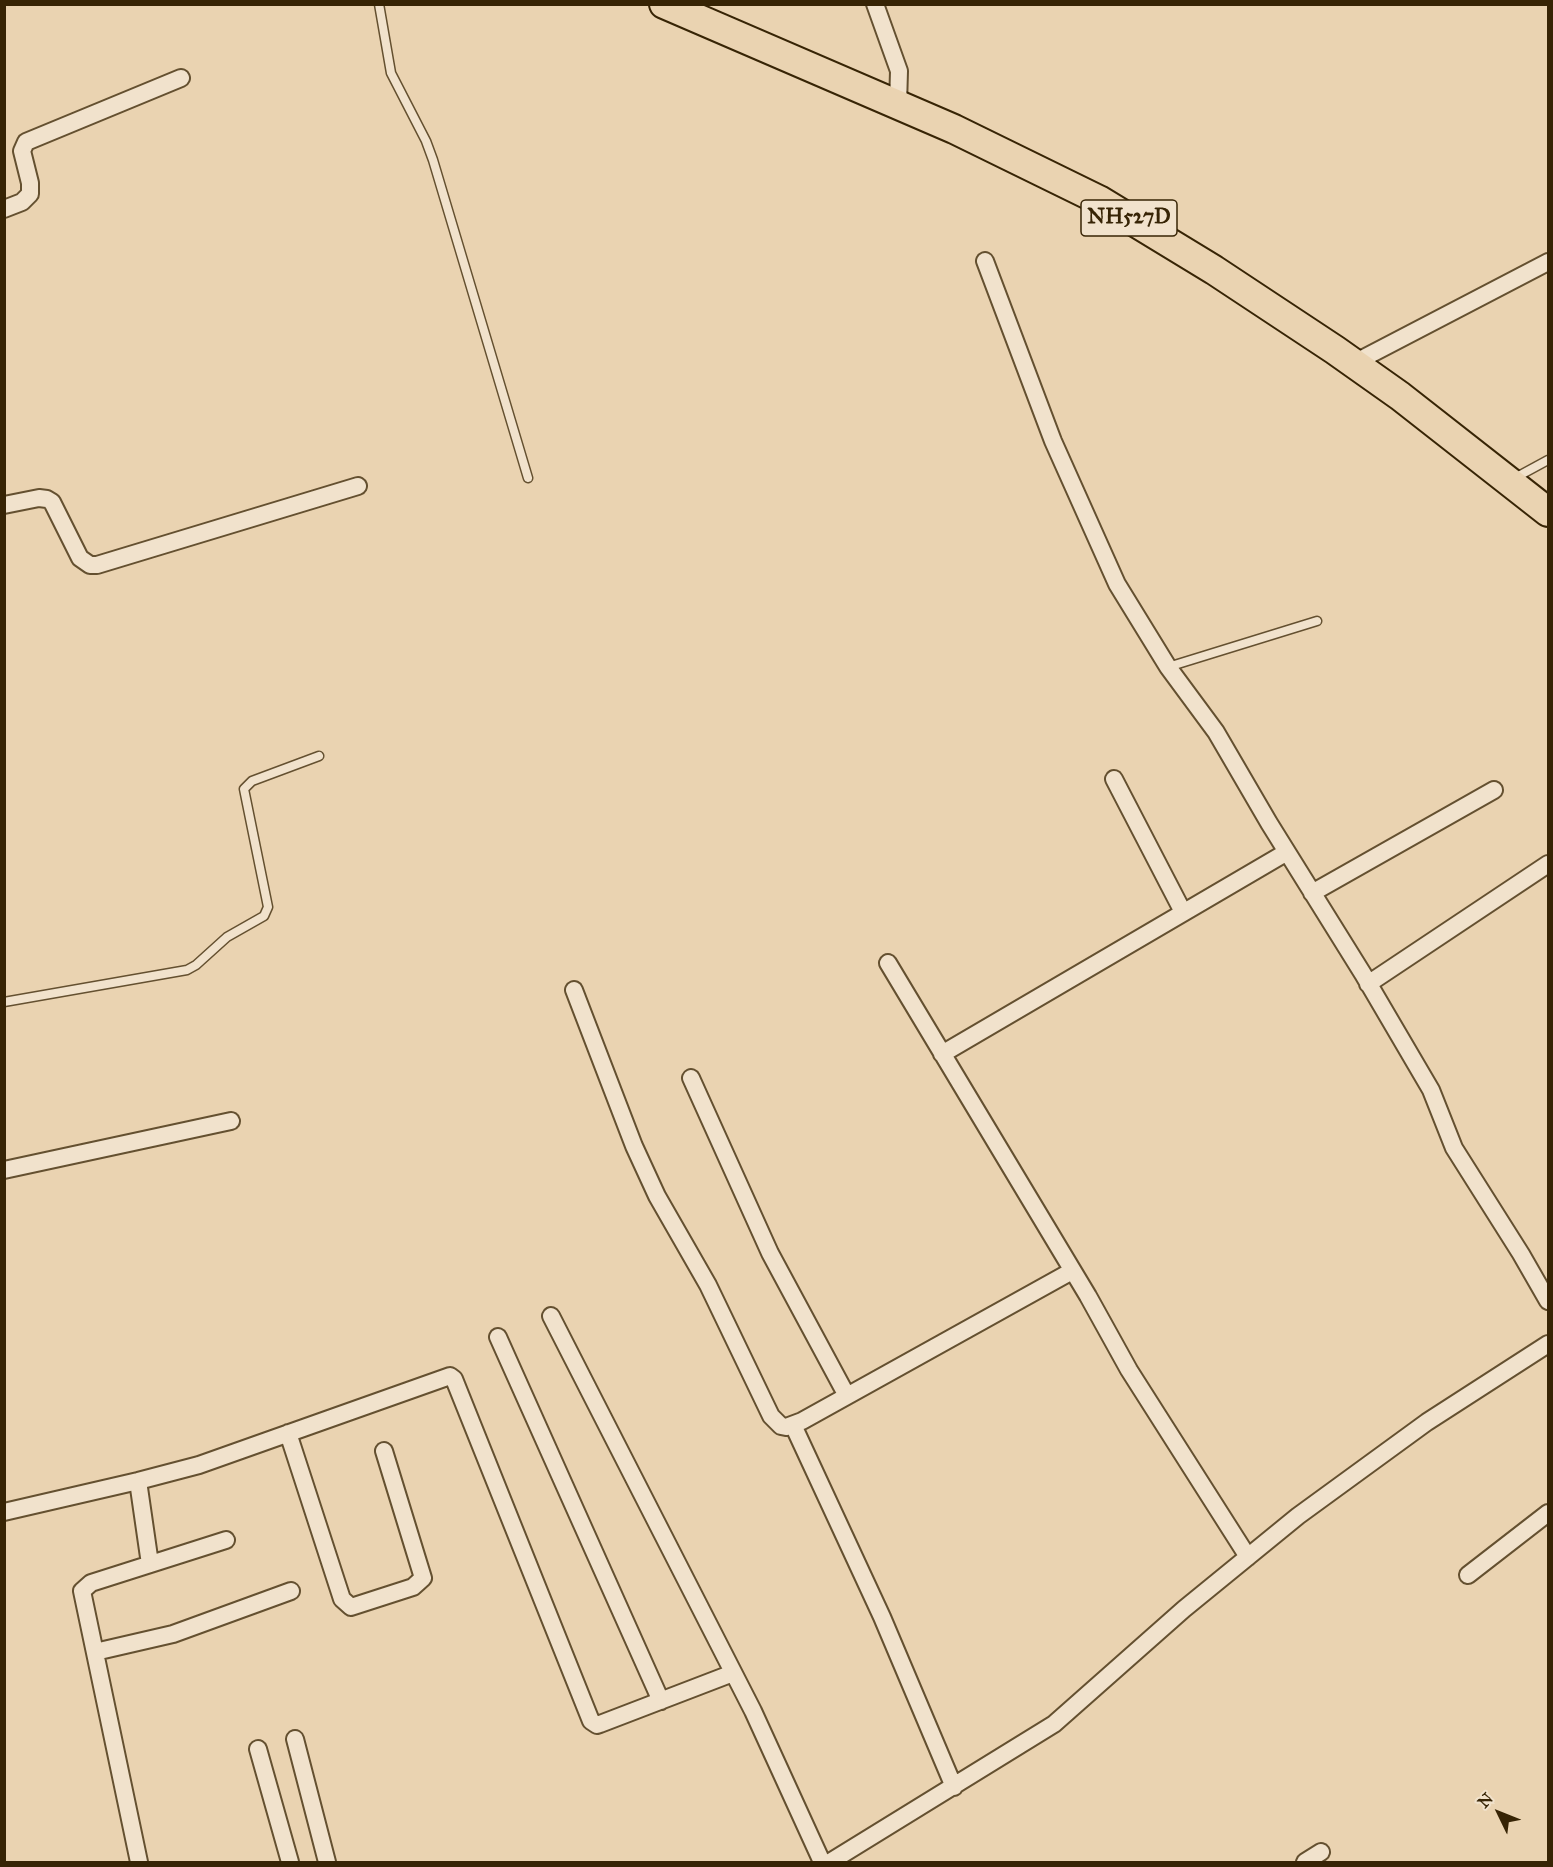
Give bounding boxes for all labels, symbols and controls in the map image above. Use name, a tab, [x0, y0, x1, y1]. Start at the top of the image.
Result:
road number: NH527D	[1081, 200, 1177, 236]
north arrow	[1469, 1783, 1529, 1843]
text: N	[1474, 1789, 1497, 1812]

